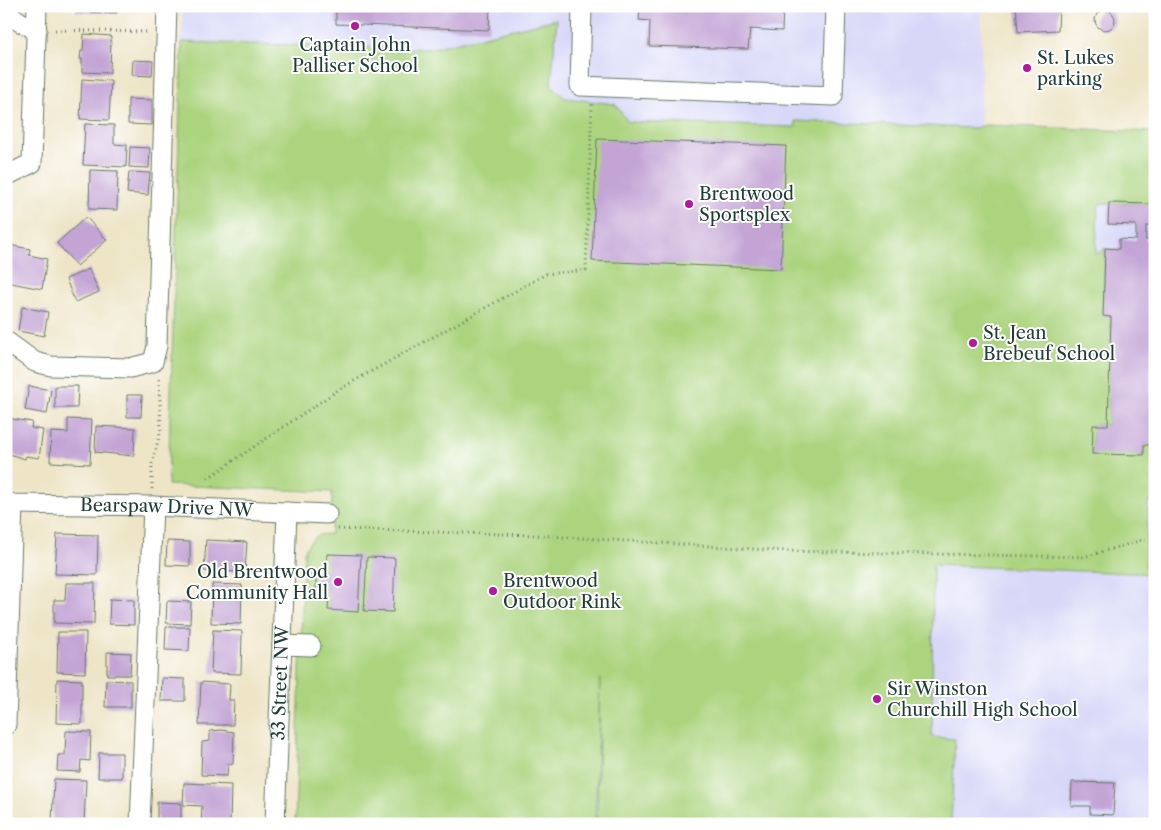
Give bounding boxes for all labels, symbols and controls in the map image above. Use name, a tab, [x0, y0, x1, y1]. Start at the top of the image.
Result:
marker: Captain John Palliser School	[349, 20, 361, 32]
place label: Captain John Palliser School	[292, 34, 418, 77]
place label: St. Lukes parking	[1037, 47, 1114, 90]
marker: St. Lukes parking	[1021, 62, 1033, 74]
place label: Brentwood Sportsplex	[699, 183, 794, 226]
marker: Brentwood Sportsplex	[683, 198, 695, 210]
place label: St. Jean Brebeuf School	[983, 322, 1115, 365]
marker: St. Jean Brebeuf School	[967, 337, 979, 349]
street label: Bearspaw Drive NW	[80, 494, 255, 522]
place label: Old Brentwood Community Hall	[186, 561, 328, 604]
place label: Brentwood Outdoor Rink	[503, 570, 622, 613]
marker: Old Brentwood Community Hall	[332, 576, 344, 588]
marker: Brentwood Outdoor Rink	[487, 585, 499, 597]
street label: 33 Street NW	[267, 624, 294, 741]
place label: Sir Winston Churchill High School	[887, 678, 1078, 721]
marker: Sir Winston Churchill High School	[871, 693, 883, 705]

